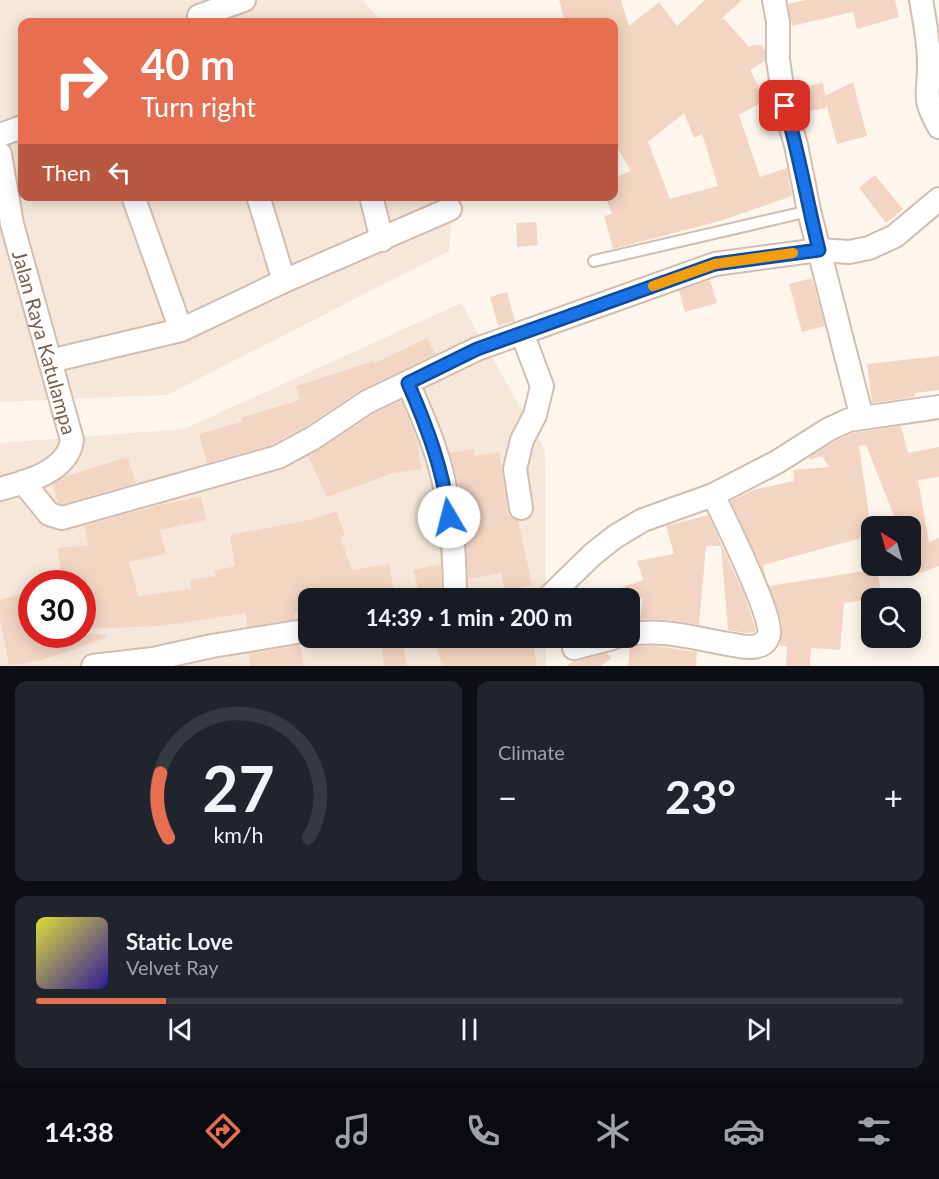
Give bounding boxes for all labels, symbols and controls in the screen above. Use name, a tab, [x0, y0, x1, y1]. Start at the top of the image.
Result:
text: 40 m	[141, 39, 235, 89]
icon: right	[42, 42, 120, 120]
pin	[759, 80, 810, 131]
icon: arrive	[768, 89, 801, 122]
text: Turn right	[141, 90, 256, 123]
icon: left	[103, 156, 136, 189]
text: Then	[42, 159, 91, 186]
street label: Jalan Raya Katulampa	[8, 248, 82, 437]
position arrow	[417, 485, 481, 549]
north arrow	[861, 516, 921, 576]
map controls	[861, 516, 921, 648]
speed limit sign: 30	[18, 570, 96, 648]
button: search	[861, 588, 921, 648]
text: 14:39 · 1 min · 200 m	[366, 604, 572, 631]
text: Climate	[498, 740, 565, 764]
text: 27	[202, 750, 275, 825]
text: 23°	[665, 770, 736, 824]
text: −	[498, 777, 517, 817]
text: +	[884, 777, 903, 817]
text: km/h	[213, 822, 264, 848]
text: Static Love	[126, 928, 233, 955]
text: Velvet Ray	[126, 955, 219, 979]
icon: previous	[164, 1013, 197, 1046]
icon: pause	[453, 1013, 486, 1046]
icon: next	[742, 1013, 775, 1046]
icon: directions	[202, 1110, 244, 1152]
icon: music	[332, 1110, 374, 1152]
icon: phone	[462, 1110, 504, 1152]
icon: climate	[592, 1110, 634, 1152]
icon: car	[723, 1110, 765, 1152]
icon: filters	[853, 1110, 895, 1152]
text: 14:38	[44, 1115, 114, 1148]

